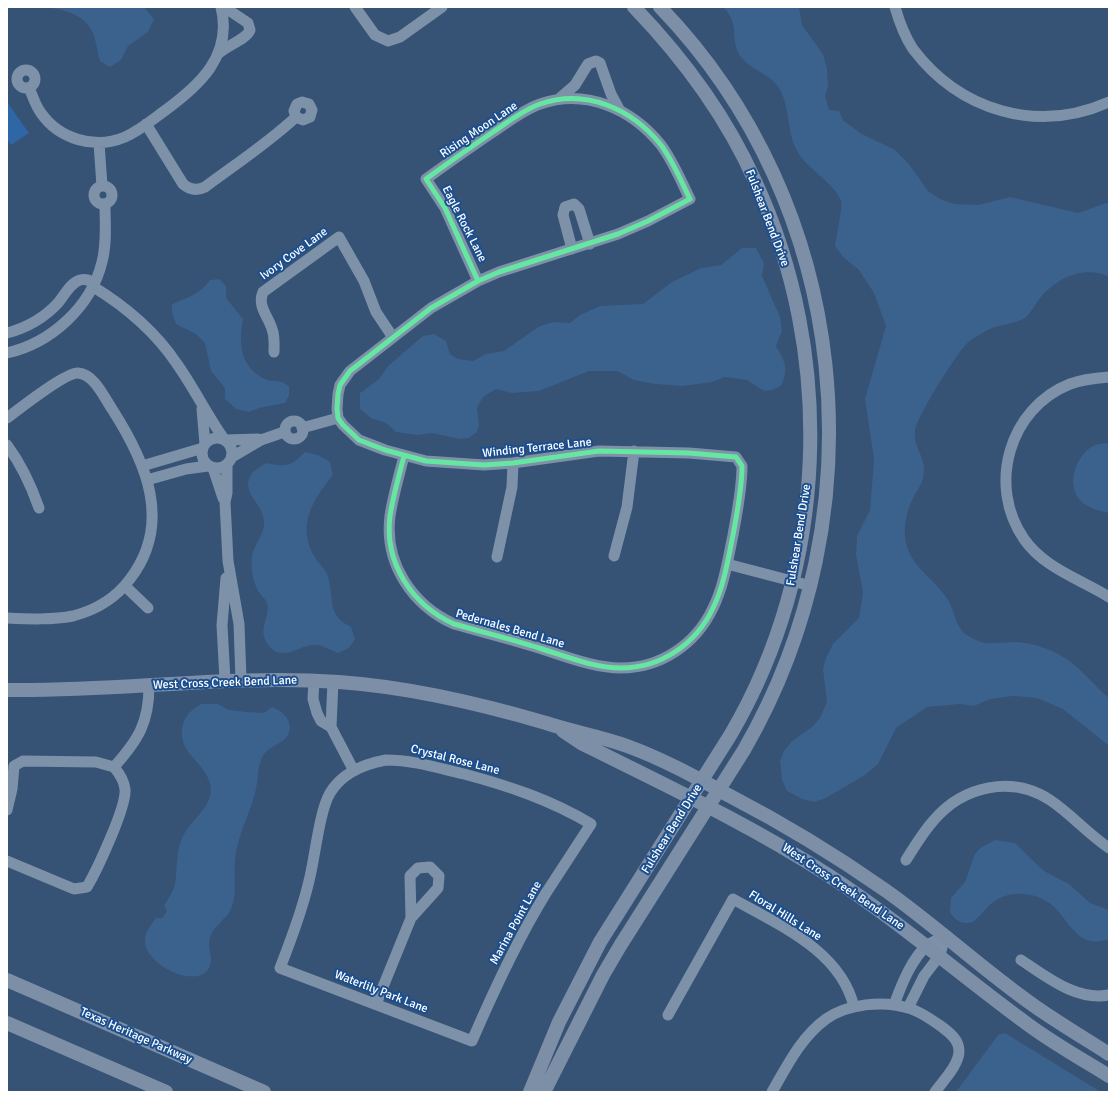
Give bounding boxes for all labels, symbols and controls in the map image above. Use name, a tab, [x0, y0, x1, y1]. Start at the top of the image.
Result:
street label: Rising Moon Lane	[437, 99, 521, 161]
street label: Fulshear Bend Drive	[742, 168, 792, 268]
street label: Eagle Rock Lane	[439, 184, 489, 264]
street label: Ivory Cove Lane	[257, 225, 331, 283]
street label: Winding Terrace Lane	[482, 435, 592, 461]
street label: Fulshear Bend Drive	[784, 483, 814, 587]
street label: Pedernales Bend Lane	[454, 607, 566, 651]
street label: West Cross Creek Bend Lane	[153, 673, 297, 693]
street label: Crystal Rose Lane	[409, 742, 501, 778]
street label: Fulshear Bend Drive	[639, 782, 705, 876]
street label: West Cross Creek Bend Lane	[779, 841, 907, 933]
street label: Marina Point Lane	[487, 879, 545, 967]
street label: Floral Hills Lane	[746, 888, 824, 944]
street label: Waterlily Park Lane	[332, 968, 430, 1016]
street label: Texas Heritage Parkway	[78, 1005, 194, 1067]

